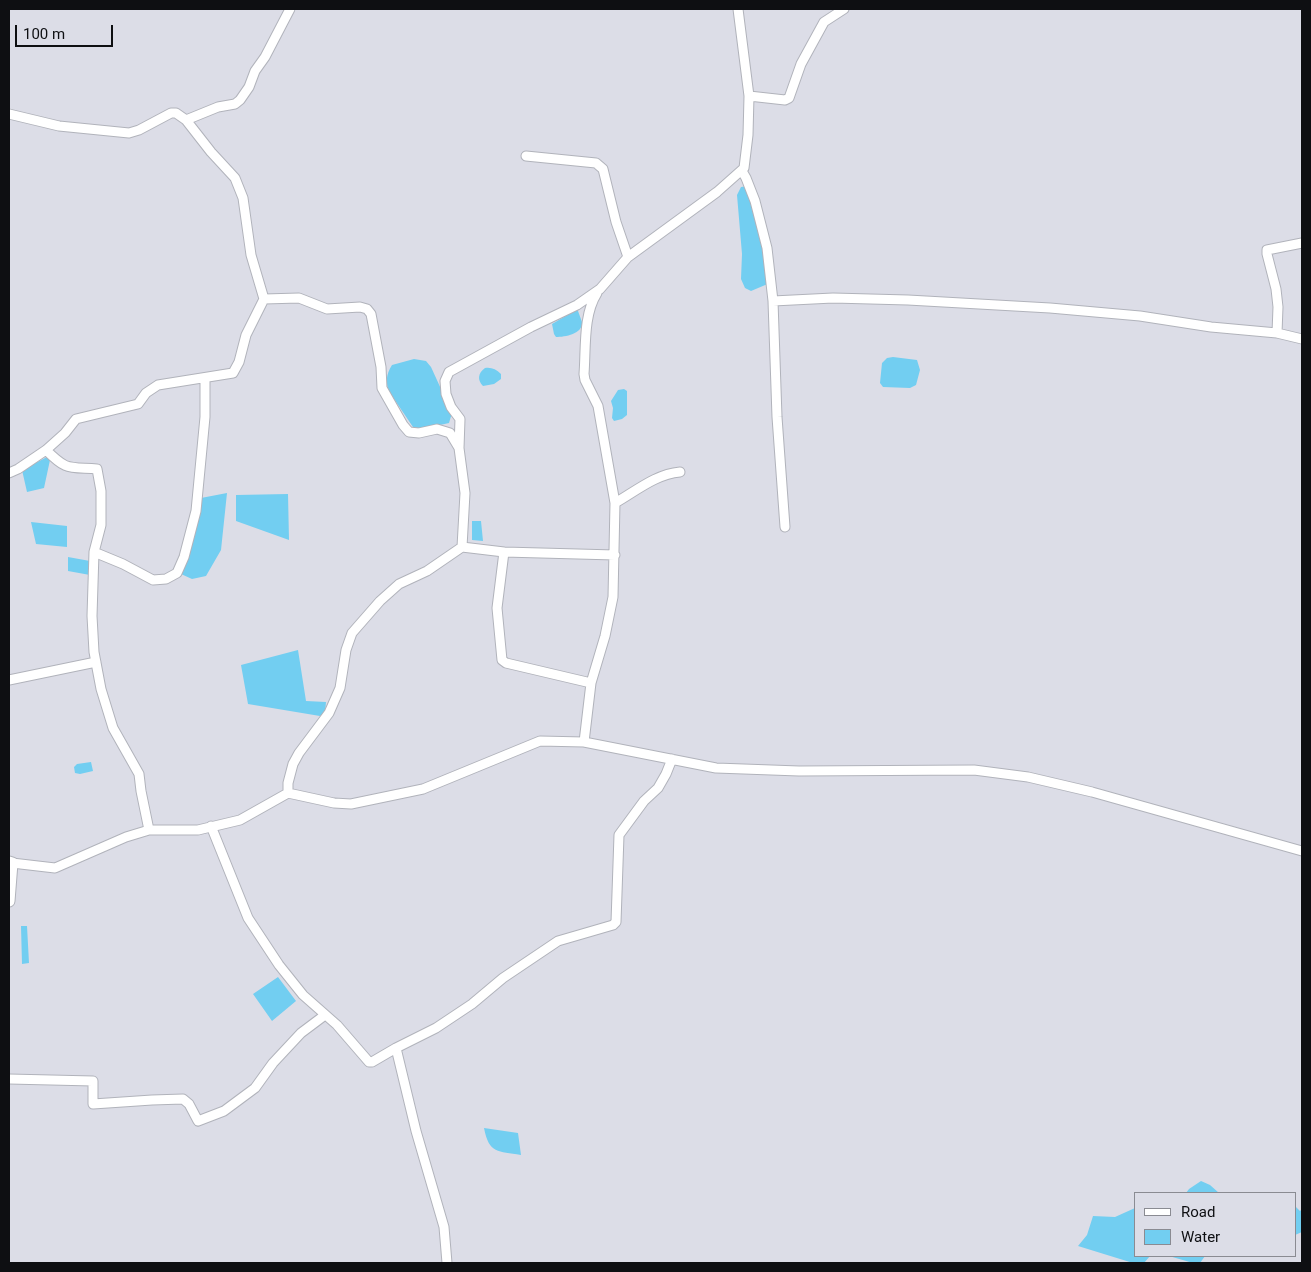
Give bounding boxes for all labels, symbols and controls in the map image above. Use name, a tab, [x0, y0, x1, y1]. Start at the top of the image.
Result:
scale bar	[18, 15, 115, 47]
text: 100 m	[23, 25, 65, 43]
legend	[1134, 1192, 1296, 1257]
text: Road	[1181, 1203, 1215, 1221]
text: Water	[1181, 1228, 1220, 1246]

